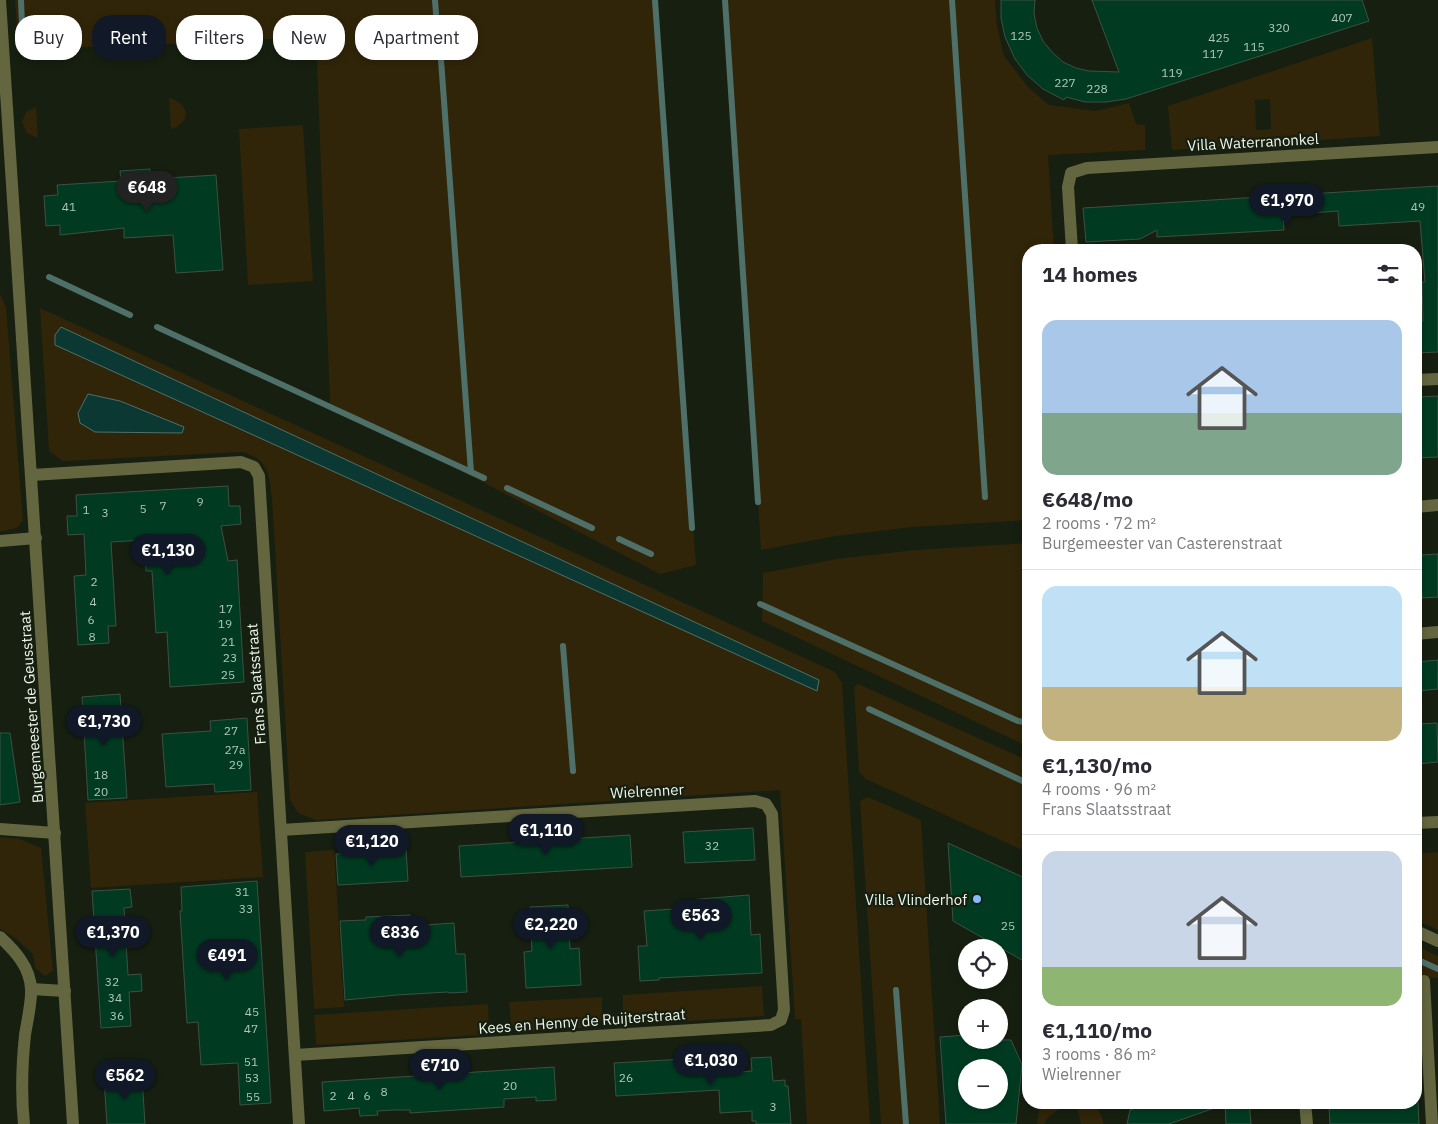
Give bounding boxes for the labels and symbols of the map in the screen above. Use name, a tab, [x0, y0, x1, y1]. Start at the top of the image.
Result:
house number: 407	[1331, 10, 1353, 25]
house number: 320	[1268, 20, 1290, 35]
house number: 125	[1010, 28, 1032, 43]
house number: 425	[1208, 30, 1230, 45]
house number: 115	[1243, 39, 1265, 54]
house number: 117	[1202, 46, 1224, 61]
house number: 119	[1161, 65, 1183, 80]
house number: 227	[1054, 75, 1076, 90]
house number: 228	[1086, 81, 1108, 96]
street label: Villa Waterranonkel	[1187, 129, 1319, 155]
pin: €648	[117, 170, 177, 213]
pin: €1,970	[1246, 184, 1328, 226]
house number: 41	[62, 199, 76, 214]
house number: 49	[1411, 199, 1425, 214]
house number: 9	[196, 494, 204, 509]
house number: 7	[159, 498, 167, 513]
house number: 5	[139, 501, 147, 516]
house number: 1	[82, 502, 90, 517]
house number: 3	[101, 505, 109, 520]
pin: €1,130	[127, 534, 209, 576]
house number: 2	[90, 574, 98, 589]
house number: 4	[89, 594, 97, 609]
house number: 17	[219, 601, 233, 616]
street label: Burgemeester de Geusstraat	[15, 610, 47, 804]
house number: 6	[87, 612, 95, 627]
house number: 19	[218, 616, 232, 631]
street label: Frans Slaatsstraat	[242, 623, 270, 745]
house number: 8	[88, 629, 96, 644]
house number: 21	[221, 634, 235, 649]
house number: 23	[223, 650, 237, 665]
house number: 25	[221, 667, 235, 682]
pin: €1,730	[63, 704, 145, 747]
house number: 27	[224, 723, 238, 738]
house number: 27a	[225, 742, 246, 757]
house number: 29	[229, 757, 243, 772]
house number: 18	[94, 767, 108, 782]
street label: Wielrenner	[610, 780, 685, 802]
house number: 20	[94, 784, 108, 799]
pin: €1,110	[505, 814, 587, 856]
pin: €1,120	[331, 824, 413, 867]
house number: 32	[705, 838, 719, 853]
house number: 31	[235, 884, 249, 899]
place label: Villa Vlinderhof	[865, 890, 967, 909]
marker: Villa Vlinderhof	[971, 893, 983, 905]
pin: €563	[671, 898, 731, 941]
house number: 33	[239, 901, 253, 916]
pin: €2,220	[510, 908, 592, 950]
pin: €1,370	[72, 916, 154, 958]
pin: €836	[370, 916, 430, 958]
house number: 25	[1001, 918, 1015, 933]
pin: €491	[197, 938, 257, 981]
house number: 32	[105, 974, 119, 989]
house number: 34	[108, 990, 122, 1005]
house number: 45	[245, 1004, 259, 1019]
street label: Kees en Henny de Ruijterstraat	[478, 1004, 686, 1038]
house number: 36	[110, 1008, 124, 1023]
house number: 47	[244, 1021, 258, 1036]
pin: €1,030	[670, 1044, 752, 1086]
pin: €710	[410, 1048, 470, 1091]
house number: 51	[244, 1054, 258, 1069]
pin: €562	[95, 1058, 155, 1101]
house number: 53	[245, 1070, 259, 1085]
house number: 26	[619, 1070, 633, 1085]
house number: 20	[503, 1078, 517, 1093]
house number: 8	[380, 1084, 388, 1099]
house number: 2	[329, 1088, 337, 1103]
house number: 4	[347, 1088, 355, 1103]
house number: 6	[363, 1088, 371, 1103]
house number: 55	[246, 1089, 260, 1104]
house number: 3	[769, 1099, 777, 1114]

